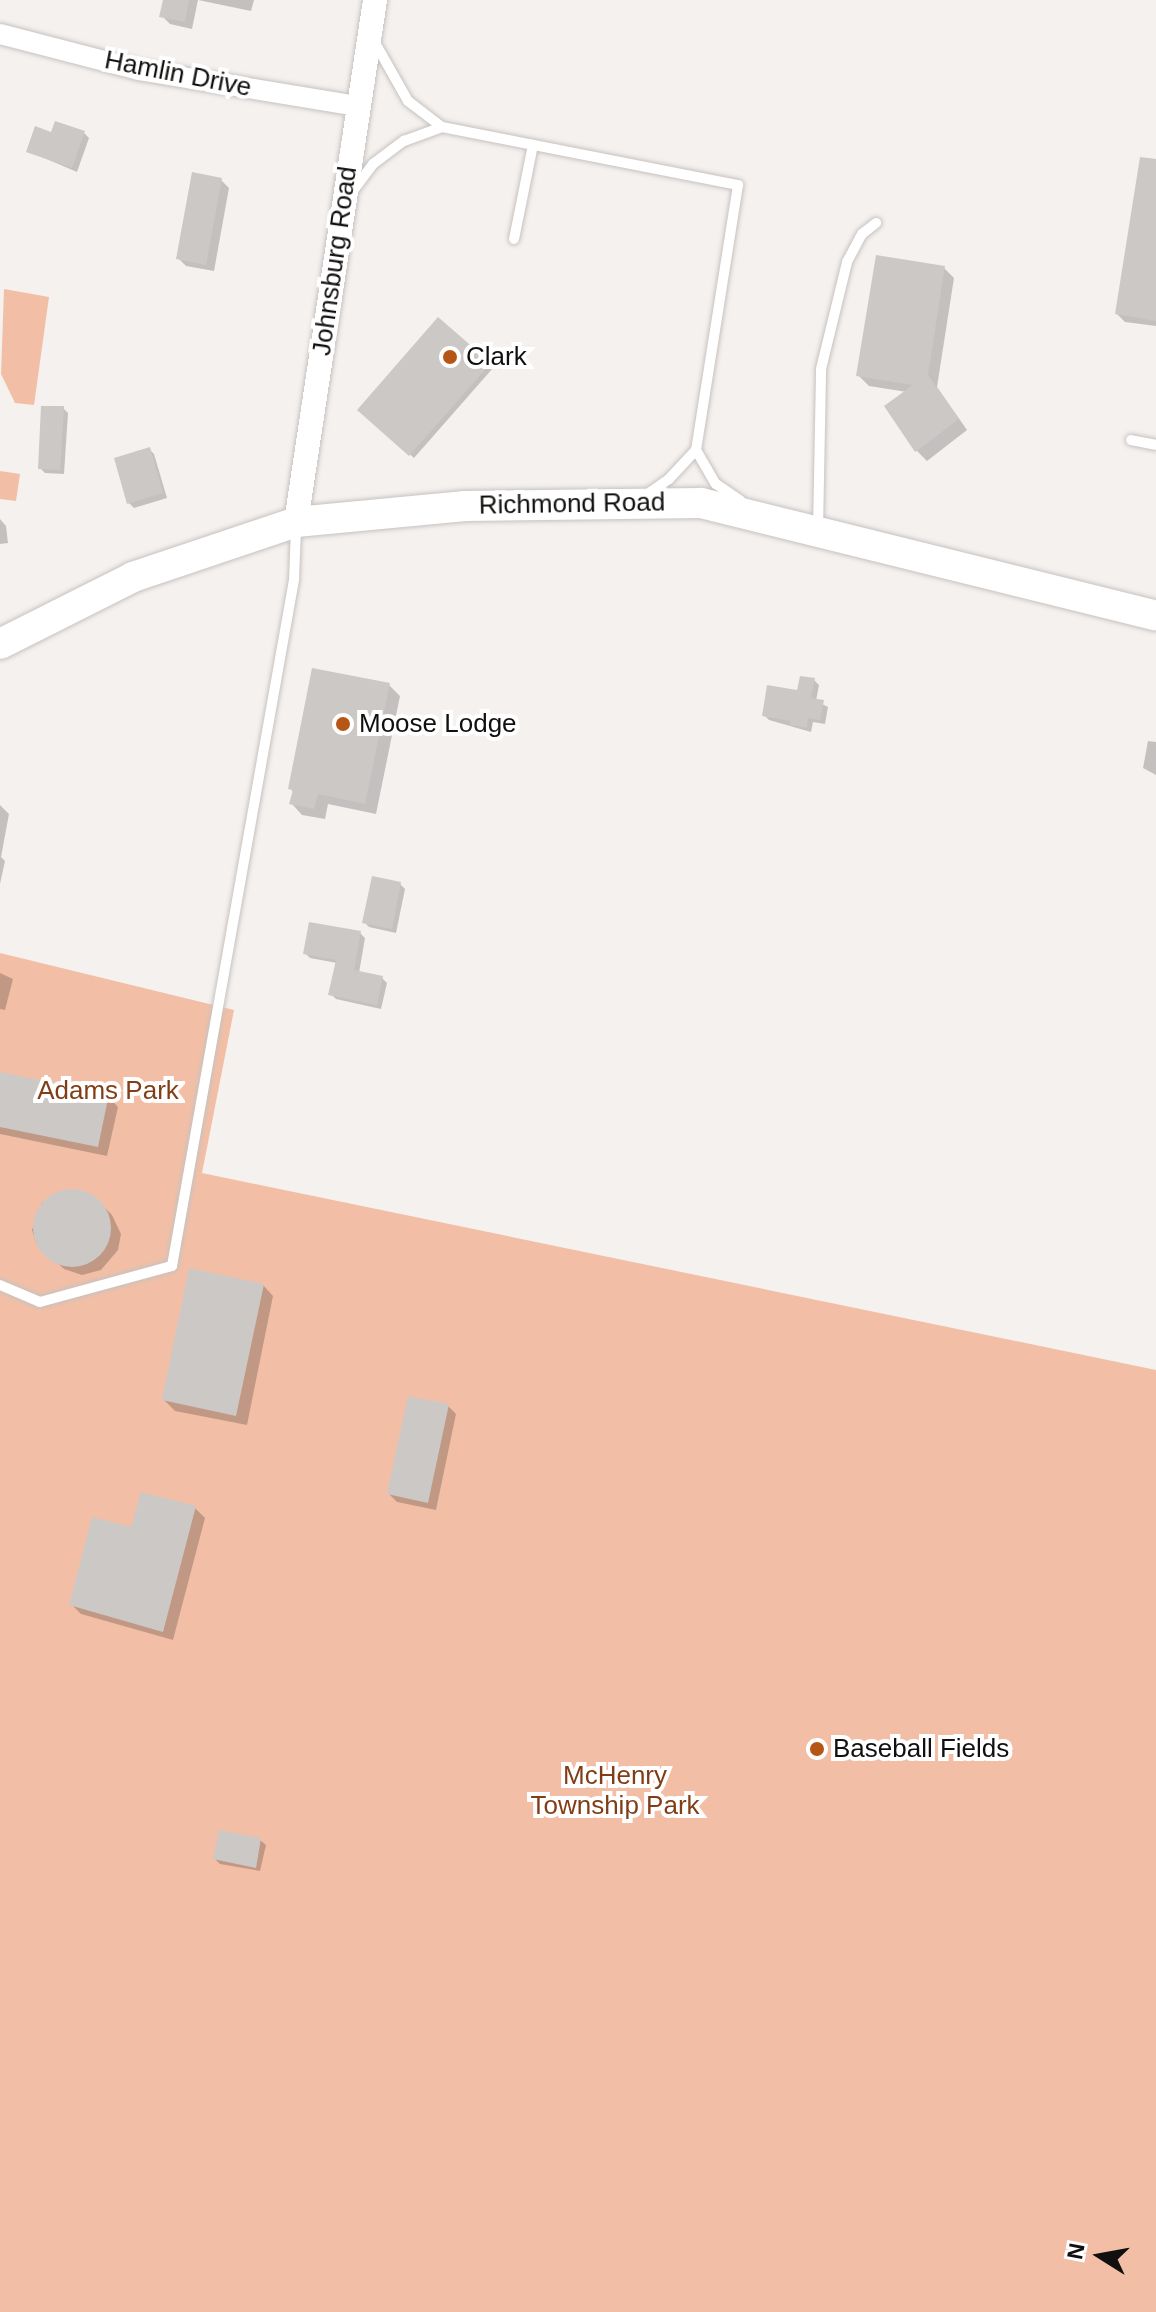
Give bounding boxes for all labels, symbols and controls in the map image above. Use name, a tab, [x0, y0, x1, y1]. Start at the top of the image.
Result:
street label: Hamlin Drive	[102, 44, 254, 104]
street label: Johnsburg Road	[306, 164, 364, 358]
place label: Clark	[466, 341, 527, 373]
marker: Clark	[441, 348, 459, 366]
street label: Richmond Road	[479, 487, 665, 521]
place label: Moose Lodge	[359, 708, 517, 740]
marker: Moose Lodge	[334, 715, 352, 733]
park label: Adams Park	[37, 1075, 179, 1107]
place label: Baseball Fields	[833, 1733, 1009, 1765]
marker: Baseball Fields	[808, 1740, 826, 1758]
park label: McHenry Township Park	[530, 1760, 700, 1822]
north arrow	[1060, 2216, 1140, 2296]
text: N	[1062, 2241, 1090, 2262]

